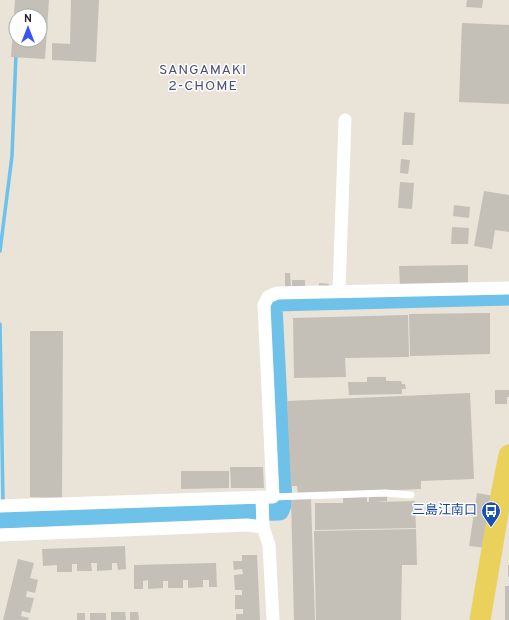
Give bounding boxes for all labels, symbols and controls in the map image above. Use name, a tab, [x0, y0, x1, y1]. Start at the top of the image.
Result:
north arrow	[8, 8, 48, 48]
text: N	[24, 12, 32, 26]
district label: SANGAMAKI 2-CHOME	[159, 62, 247, 95]
bus stop icon: 三島江南口	[480, 500, 502, 528]
place label: 三島江南口	[412, 503, 477, 519]

